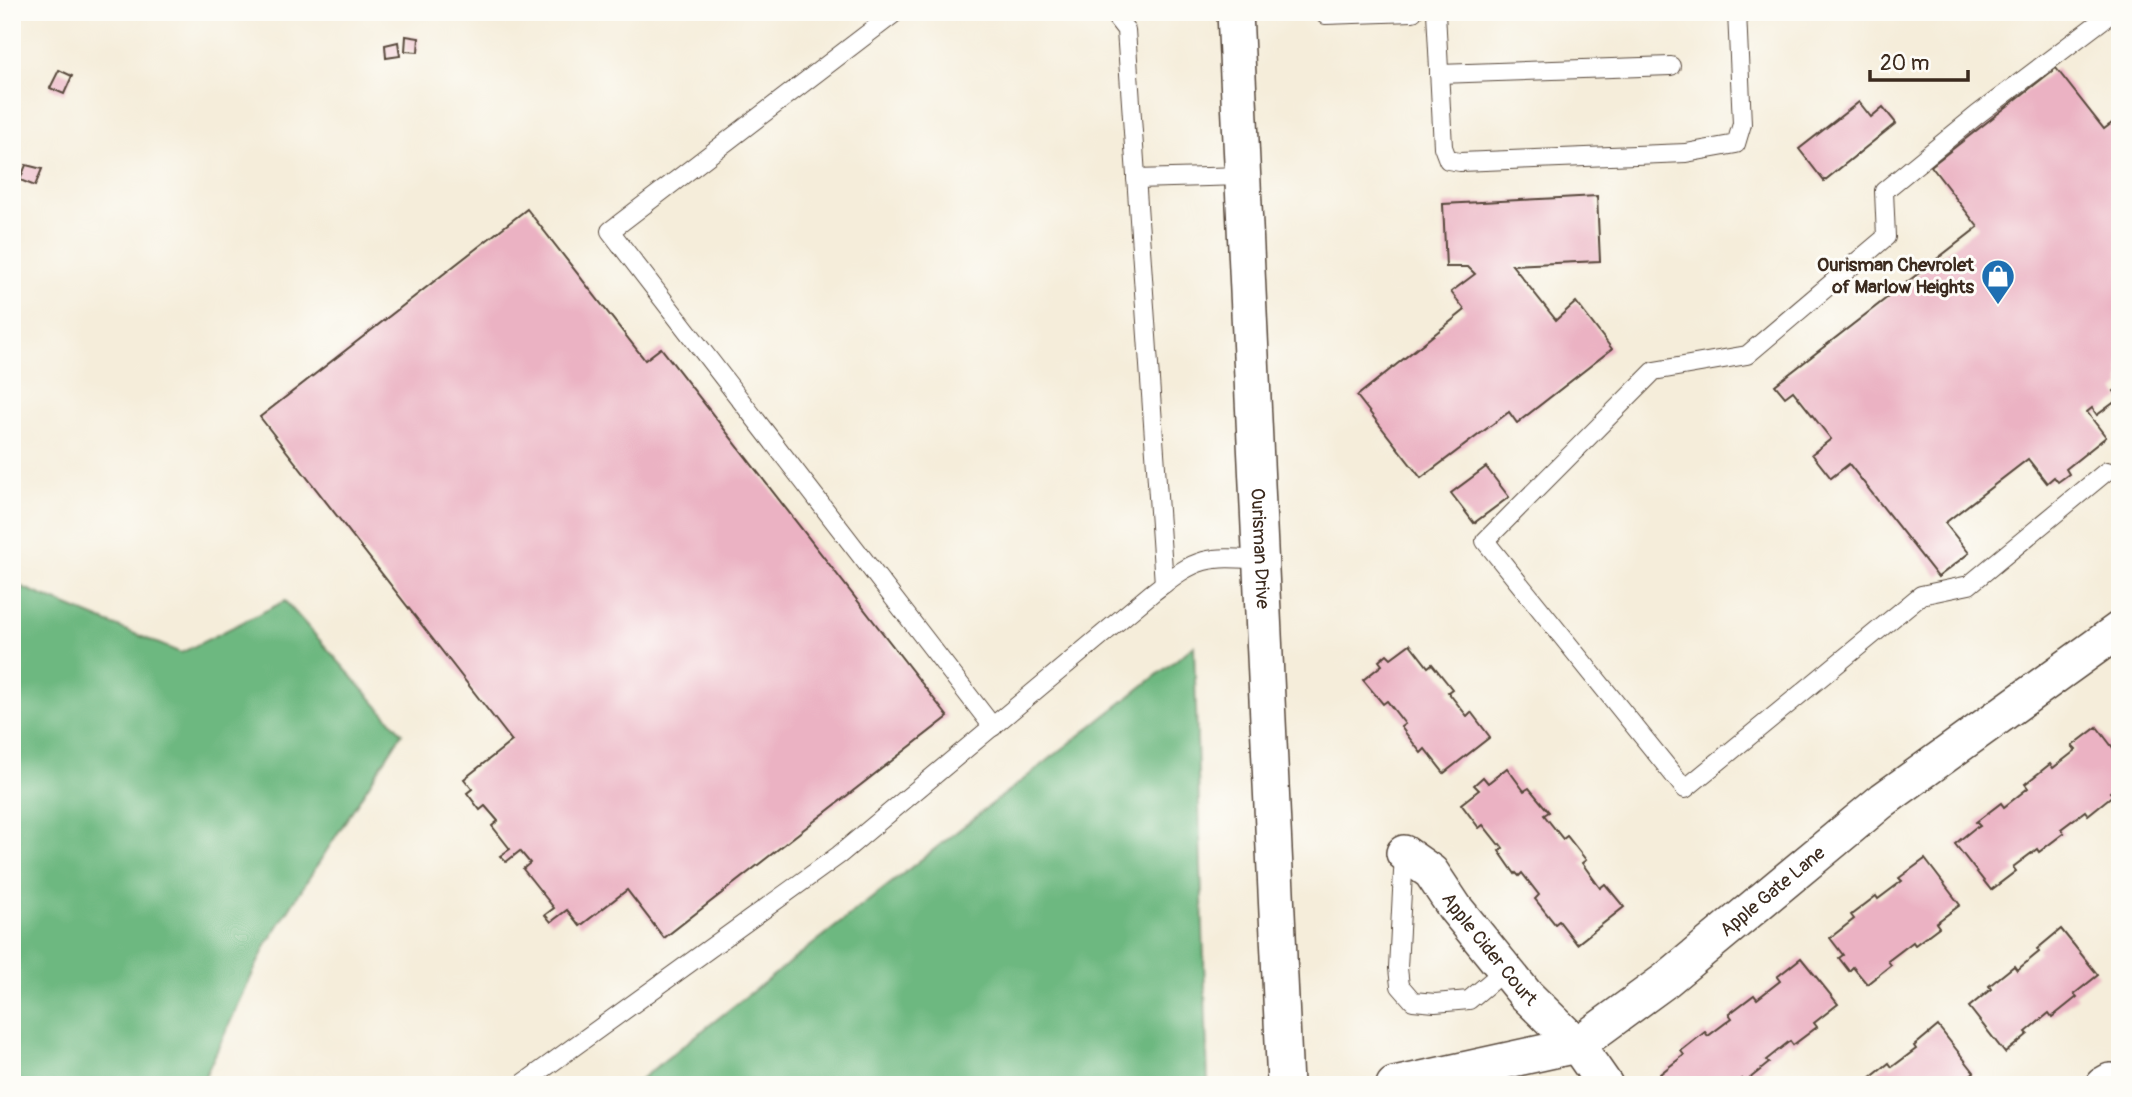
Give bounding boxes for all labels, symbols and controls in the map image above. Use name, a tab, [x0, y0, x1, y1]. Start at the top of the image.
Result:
scale bar	[1870, 38, 1968, 82]
text: 20 m	[1880, 50, 1929, 77]
place label: Ourisman Chevrolet of Marlow Heights	[1817, 253, 1975, 299]
shop icon: Ourisman Chevrolet of Marlow Heights	[1979, 257, 2017, 306]
street label: Ourisman Drive	[1245, 487, 1275, 610]
street label: Apple Gate Lane	[1715, 841, 1831, 942]
street label: Apple Cider Court	[1436, 888, 1543, 1012]

